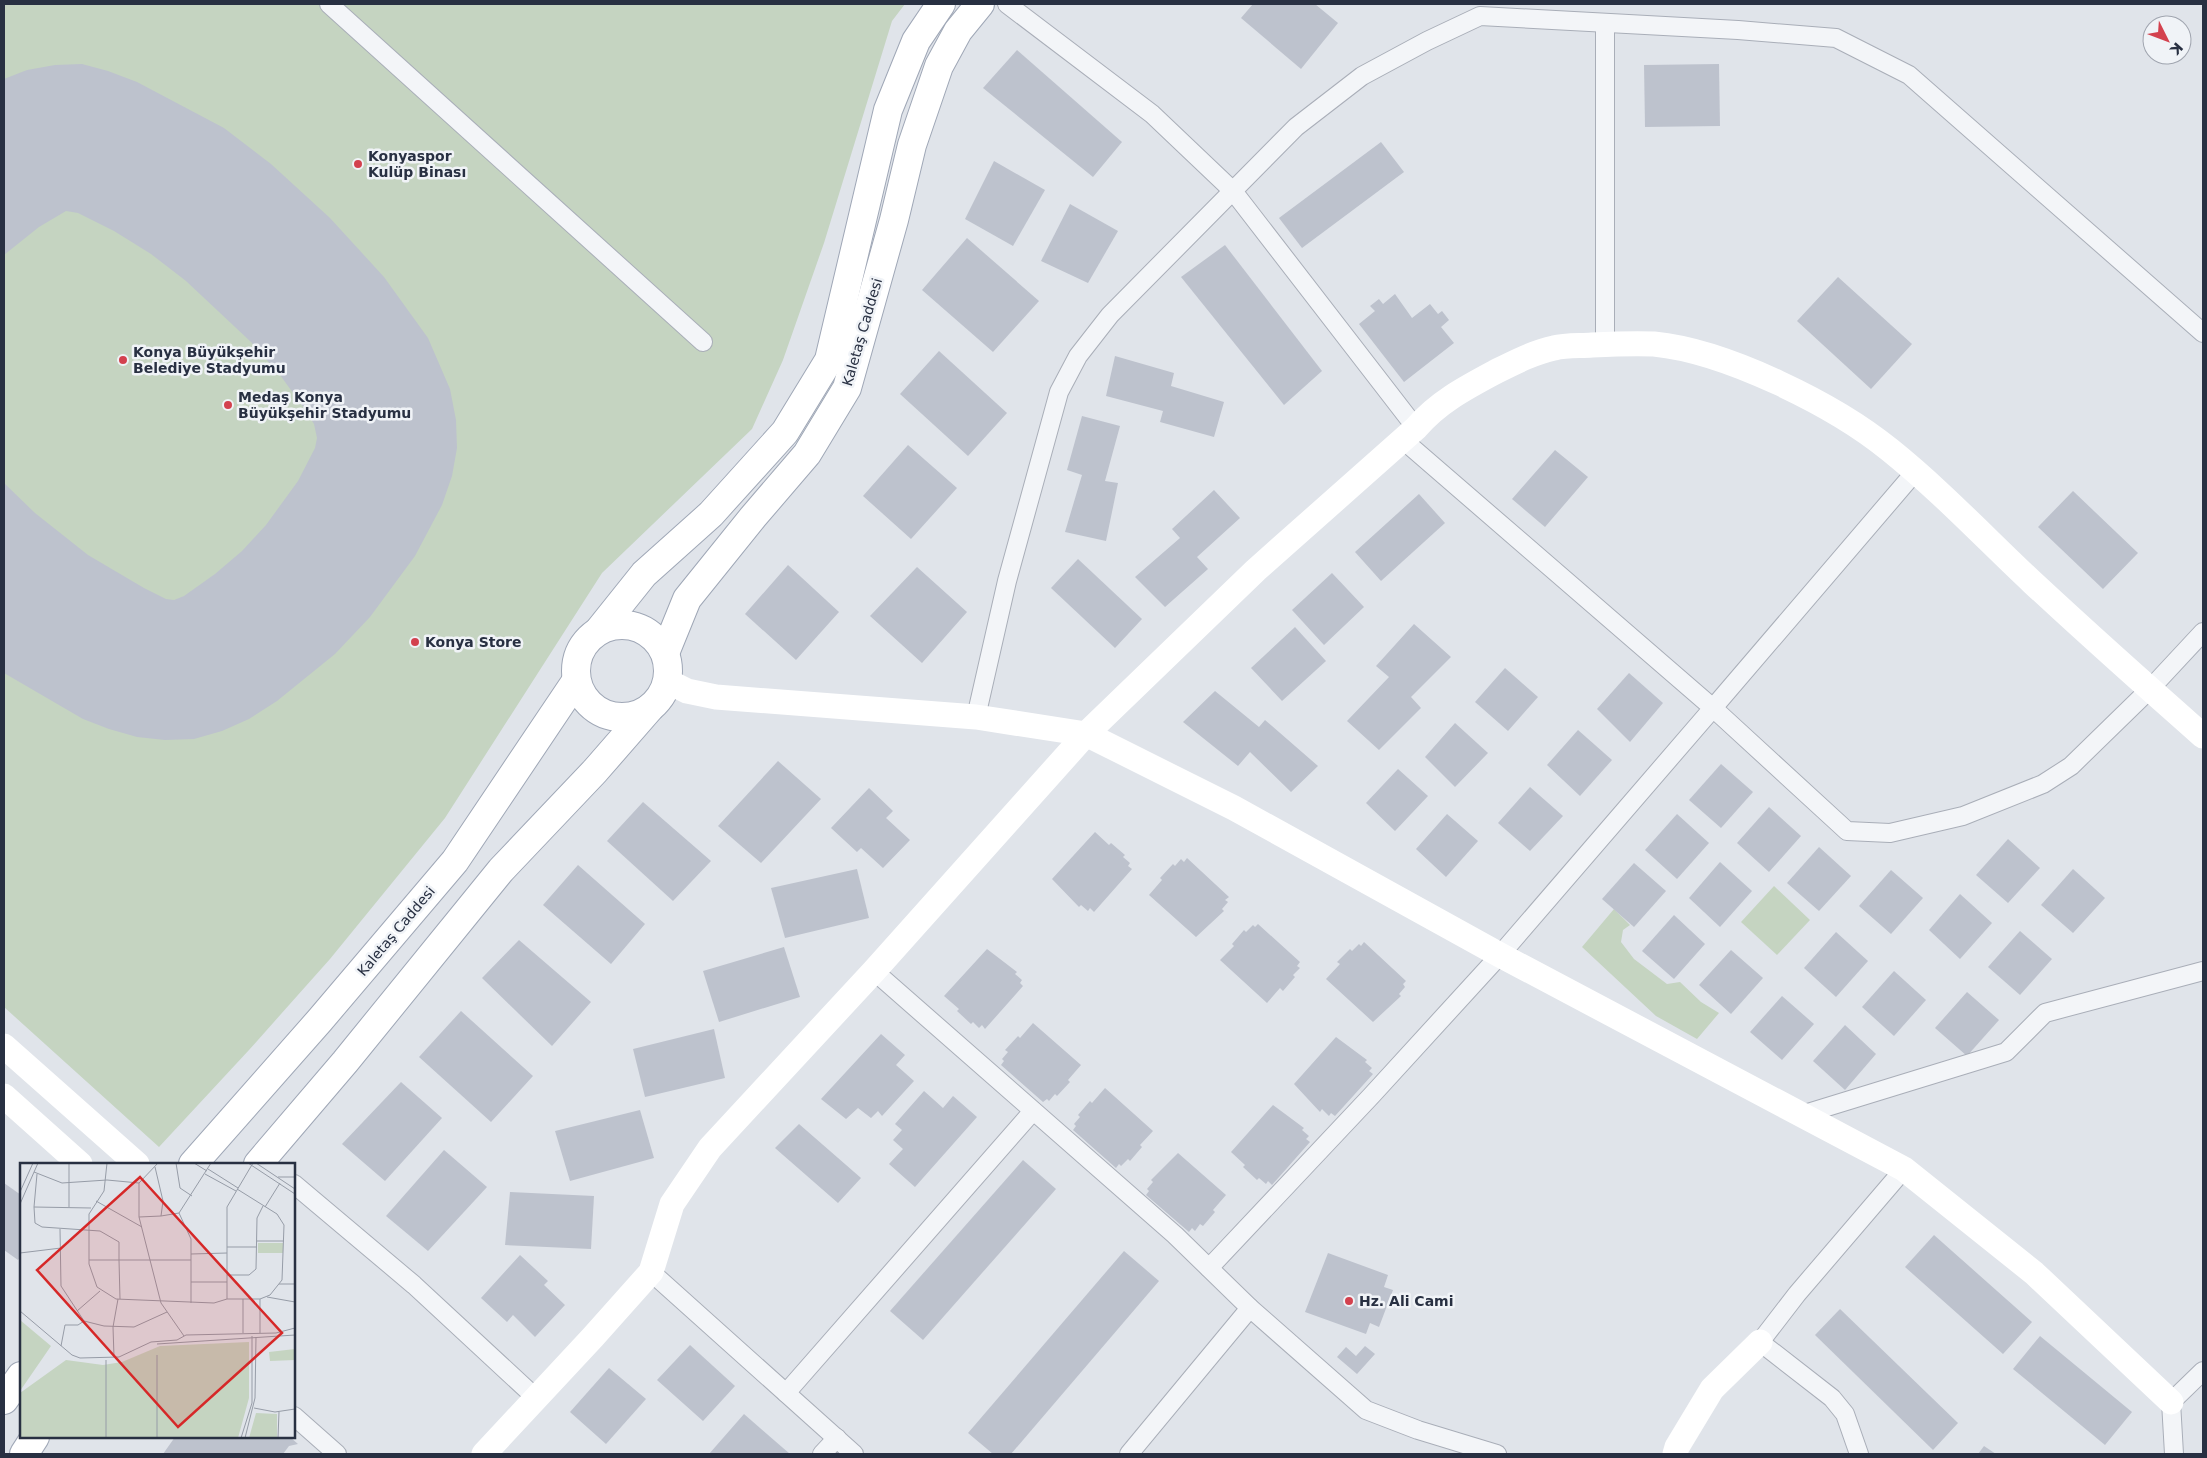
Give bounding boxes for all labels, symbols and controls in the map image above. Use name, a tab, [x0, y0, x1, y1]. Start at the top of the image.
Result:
north arrow	[2142, 15, 2192, 65]
text: K	[2166, 39, 2186, 59]
place label: Konyaspor Kulüp Binası	[368, 148, 466, 180]
marker: Konyaspor Kulüp Binası	[352, 158, 364, 170]
street label: Kaletaş Caddesi	[839, 276, 885, 388]
place label: Konya Büyükşehir Belediye Stadyumu	[133, 344, 286, 376]
marker: Konya Büyükşehir Belediye Stadyumu	[117, 354, 129, 366]
place label: Medaş Konya Büyükşehir Stadyumu	[238, 389, 411, 421]
marker: Medaş Konya Büyükşehir Stadyumu	[222, 399, 234, 411]
place label: Konya Store	[425, 634, 521, 650]
marker: Konya Store	[409, 636, 421, 648]
street label: Kaletaş Caddesi	[354, 883, 438, 979]
inset map	[20, 1163, 295, 1438]
place label: Hz. Ali Cami	[1359, 1293, 1453, 1309]
marker: Hz. Ali Cami	[1343, 1295, 1355, 1307]

